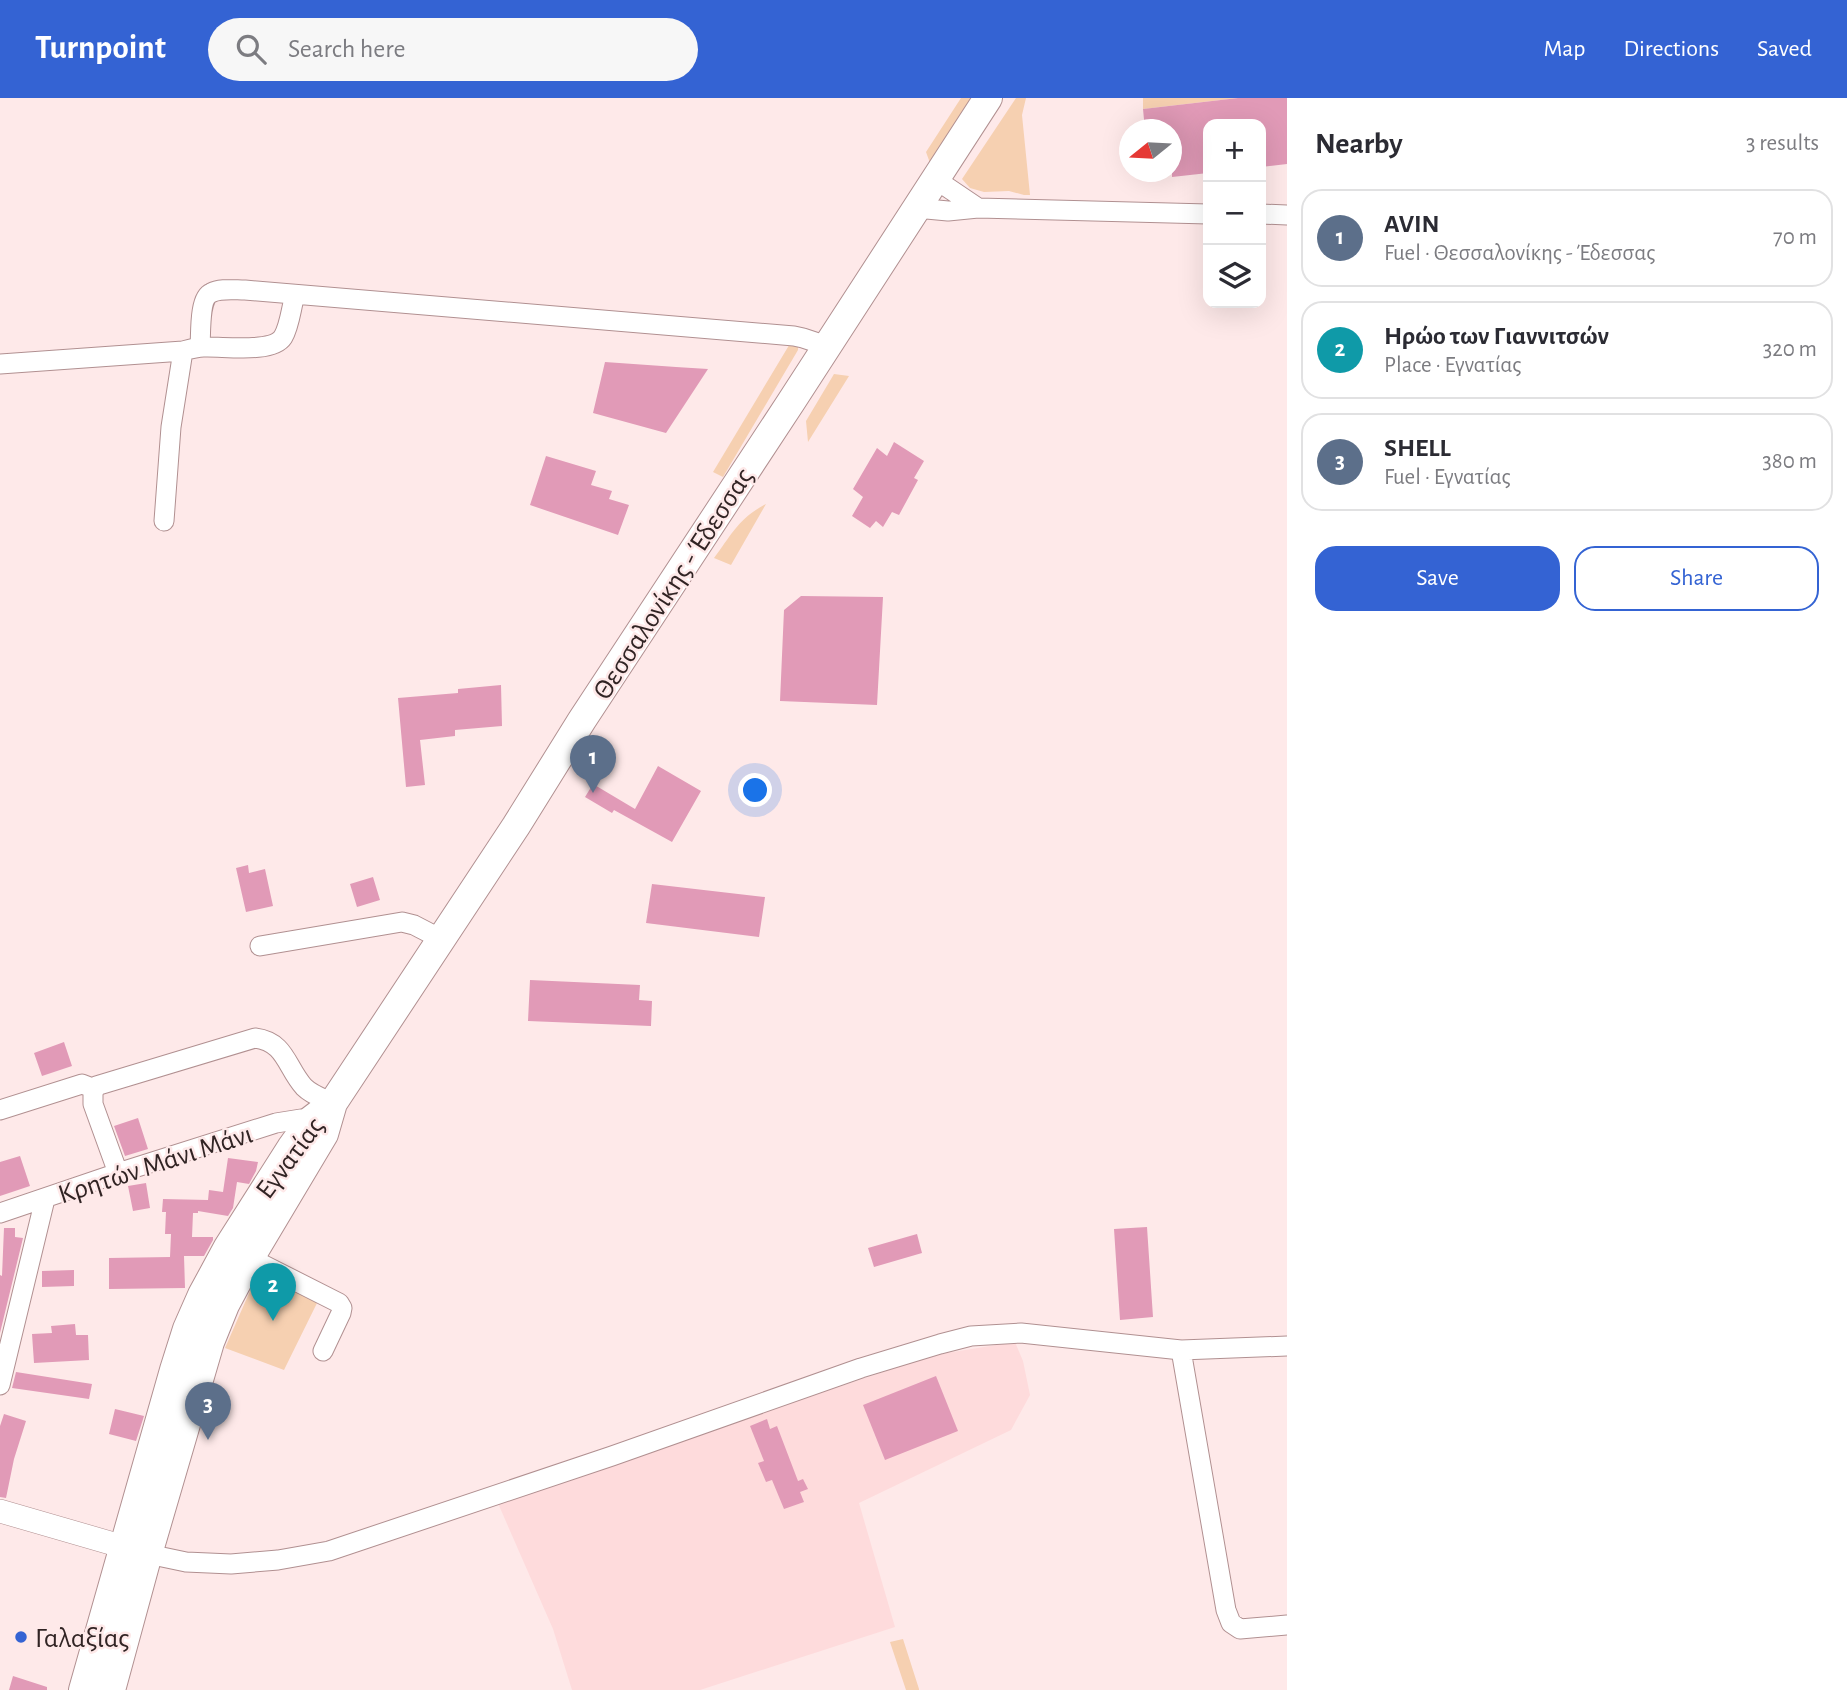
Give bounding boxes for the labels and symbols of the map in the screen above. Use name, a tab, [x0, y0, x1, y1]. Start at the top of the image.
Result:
north arrow	[1119, 119, 1182, 182]
street label: Θεσσαλονίκης - Έδεσσας	[588, 463, 759, 705]
pin: 1	[570, 735, 616, 793]
your location	[738, 773, 772, 807]
street label: Εγνατίας	[251, 1112, 330, 1204]
street label: Κρητών Μάνι Μάνι	[55, 1120, 256, 1210]
pin: 2	[250, 1263, 296, 1321]
pin: 3	[185, 1382, 231, 1440]
place label: Γαλαξίας	[35, 1625, 130, 1653]
marker: Γαλαξίας	[13, 1629, 29, 1645]

